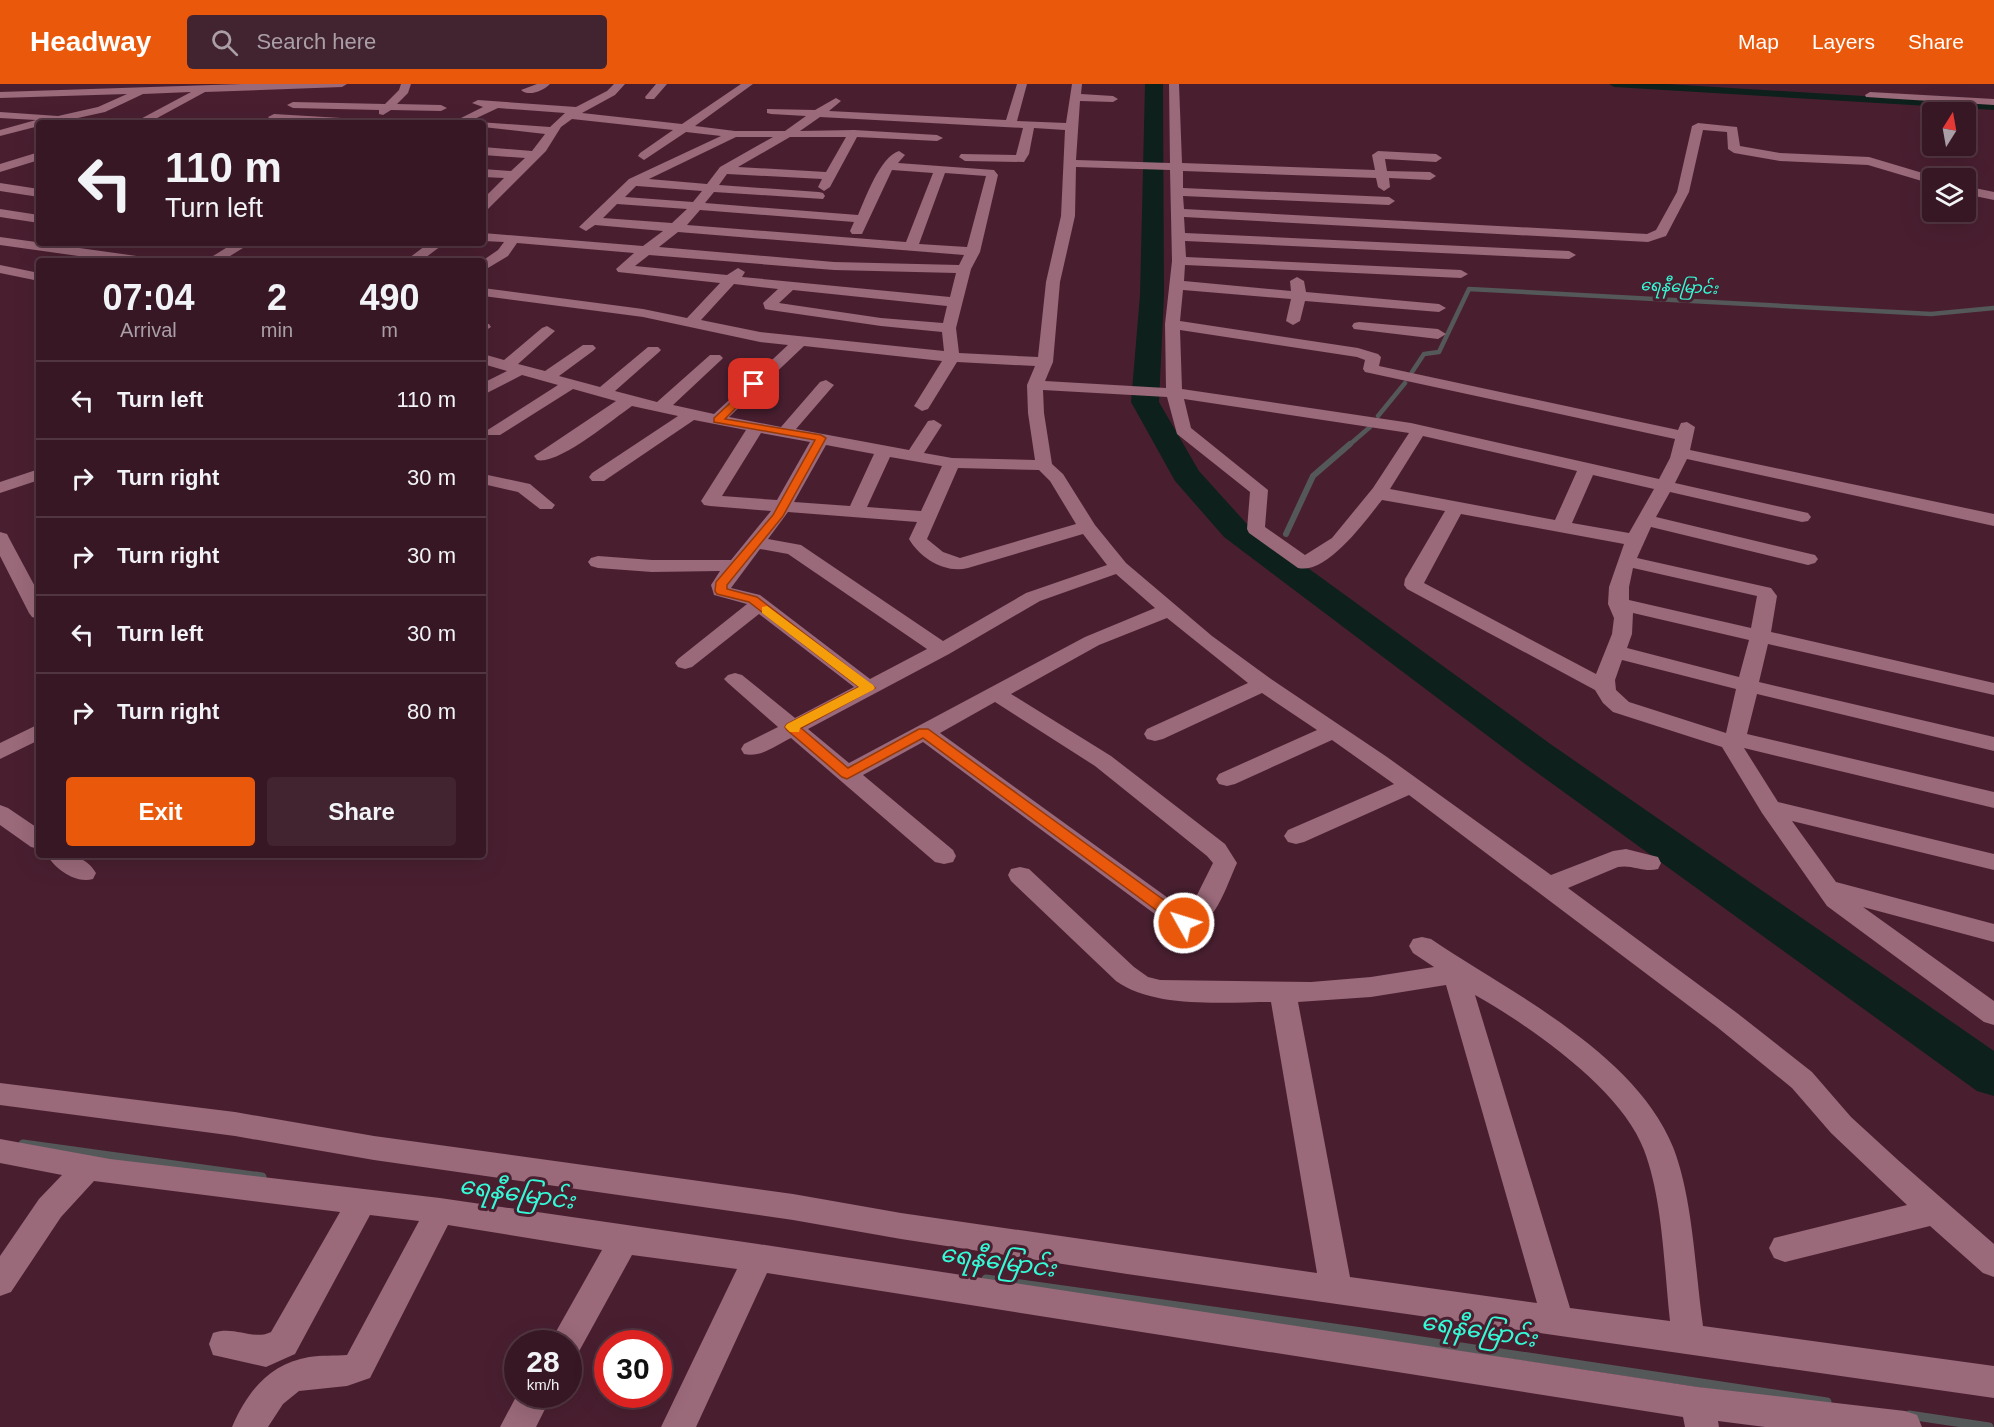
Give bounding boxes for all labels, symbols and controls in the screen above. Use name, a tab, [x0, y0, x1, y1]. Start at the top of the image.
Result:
search box	[187, 15, 607, 69]
text: Headway	[30, 26, 151, 57]
icon: search	[208, 26, 241, 59]
text: Search here	[256, 29, 376, 54]
text: Map	[1738, 30, 1779, 53]
text: Layers	[1812, 30, 1875, 53]
text: Share	[1908, 30, 1964, 53]
north arrow	[1922, 102, 1976, 156]
map controls	[1922, 102, 1976, 222]
icon: left	[66, 144, 144, 222]
text: 110 m	[165, 144, 282, 191]
button: layers	[1922, 168, 1976, 222]
text: Turn left	[165, 193, 263, 223]
water label: ရေနီမြောင်း	[1640, 273, 1720, 302]
text: 07:04	[102, 277, 194, 318]
text: 2	[267, 277, 287, 318]
text: 490	[359, 277, 420, 318]
text: Arrival	[120, 319, 177, 341]
text: min	[261, 319, 293, 341]
text: m	[381, 319, 398, 341]
pin	[728, 358, 779, 409]
icon: arrive	[737, 367, 770, 400]
icon: left	[66, 384, 99, 417]
text: Turn left	[117, 387, 203, 412]
text: 110 m	[396, 387, 456, 412]
icon: right	[66, 462, 99, 495]
text: Turn right	[117, 465, 219, 490]
text: 30 m	[407, 465, 456, 490]
icon: right	[66, 540, 99, 573]
text: Turn right	[117, 543, 219, 568]
text: 30 m	[407, 543, 456, 568]
icon: left	[66, 618, 99, 651]
text: Turn left	[117, 621, 203, 646]
text: 30 m	[407, 621, 456, 646]
icon: right	[66, 696, 99, 729]
text: Turn right	[117, 699, 219, 724]
text: 80 m	[407, 699, 456, 724]
button: Exit	[66, 777, 255, 846]
button: Share	[267, 777, 456, 846]
position arrow	[1152, 891, 1216, 955]
water label: ရေနီမြောင်း	[457, 1168, 579, 1221]
water label: ရေနီမြောင်း	[938, 1236, 1060, 1289]
water label: ရေနီမြောင်း	[1418, 1304, 1541, 1359]
speed limit sign: 30	[594, 1330, 672, 1408]
text: 28	[526, 1345, 560, 1378]
text: km/h	[527, 1376, 559, 1393]

